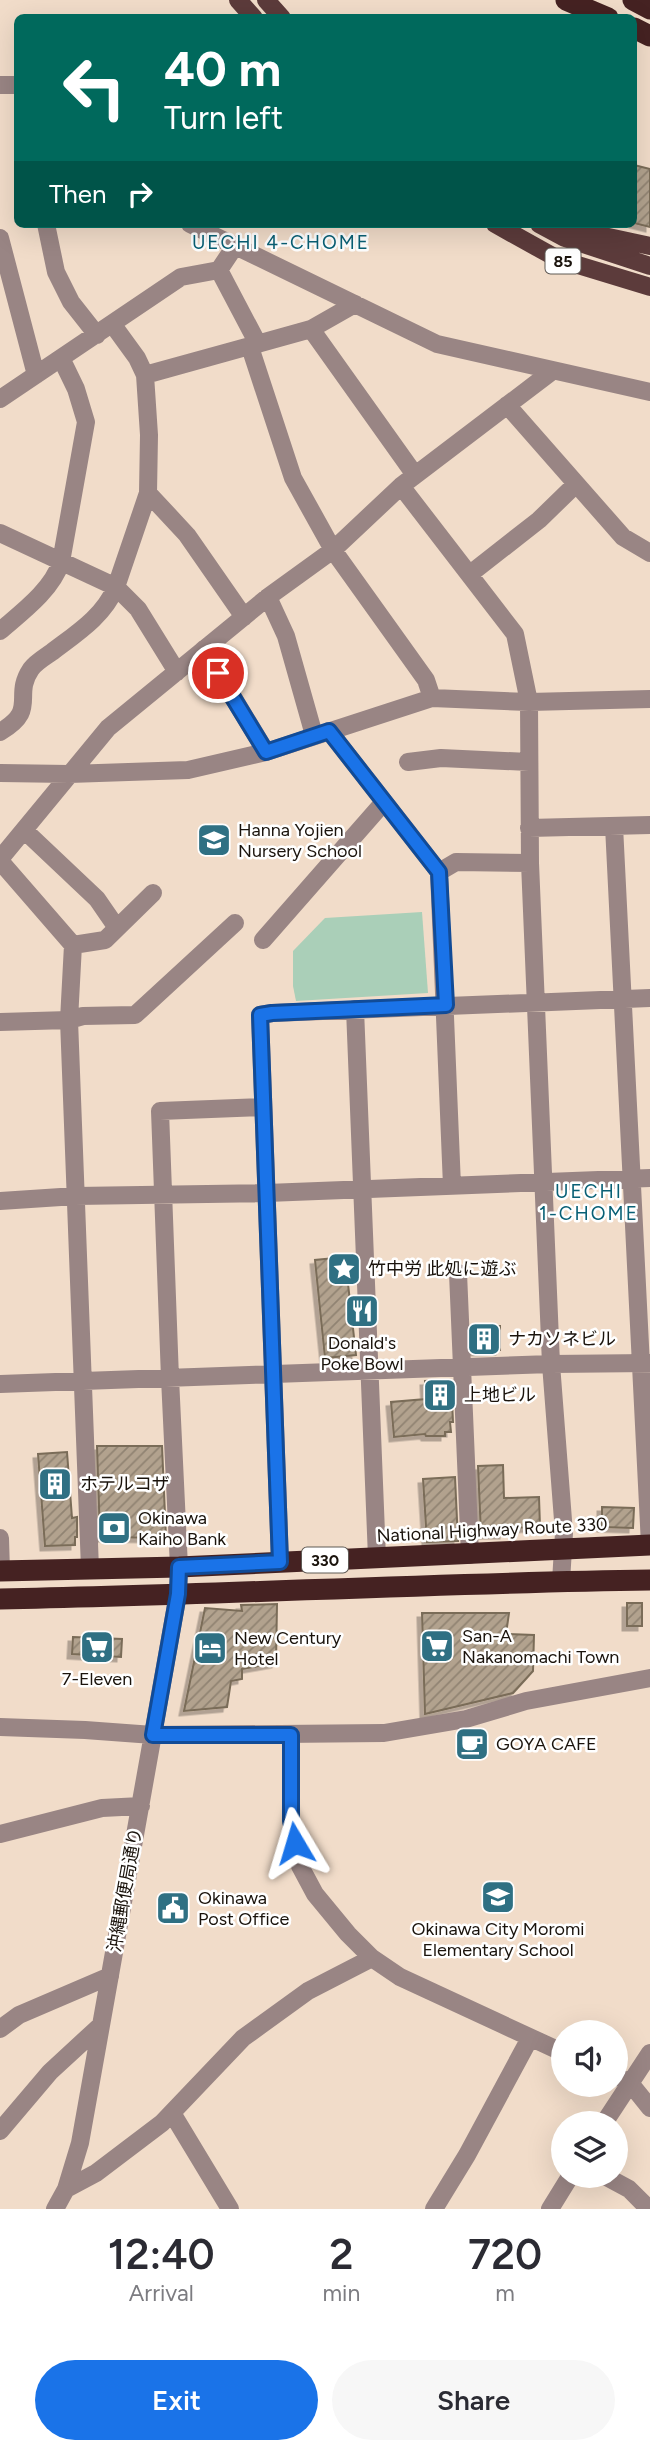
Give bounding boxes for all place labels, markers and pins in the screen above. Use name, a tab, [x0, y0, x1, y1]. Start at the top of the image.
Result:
pin	[188, 643, 248, 703]
place label: Hanna Yojien Nursery School	[238, 819, 362, 862]
school or university icon: Hanna Yojien Nursery School	[195, 821, 233, 859]
place icon: 竹中労 此処に遊ぶ	[325, 1250, 363, 1288]
place label: 竹中労 此処に遊ぶ	[368, 1258, 516, 1280]
restaurant icon: Donald's Poke Bowl	[343, 1292, 381, 1330]
building icon: ナカソネビル	[465, 1320, 503, 1358]
place label: ナカソネビル	[508, 1328, 616, 1350]
place label: Donald's Poke Bowl	[321, 1332, 403, 1375]
building icon: 上地ビル	[421, 1376, 459, 1414]
place label: 上地ビル	[464, 1384, 536, 1406]
building icon: ホテルコザ	[36, 1465, 74, 1503]
place label: ホテルコザ	[80, 1473, 170, 1495]
place label: Okinawa Kaiho Bank	[138, 1507, 226, 1550]
bank icon: Okinawa Kaiho Bank	[95, 1509, 133, 1547]
place label: San-A Nakanomachi Town	[462, 1625, 619, 1668]
place label: New Century Hotel	[234, 1627, 342, 1670]
supermarket icon: San-A Nakanomachi Town	[418, 1627, 456, 1665]
supermarket icon: 7-Eleven	[78, 1628, 116, 1666]
hotel icon: New Century Hotel	[191, 1629, 229, 1667]
place label: 7-Eleven	[62, 1668, 132, 1690]
cafe icon: GOYA CAFE	[453, 1725, 491, 1763]
place label: GOYA CAFE	[496, 1733, 597, 1755]
school or university icon: Okinawa City Moromi Elementary School	[479, 1878, 517, 1916]
place label: Okinawa Post Office	[198, 1887, 289, 1930]
public building icon: Okinawa Post Office	[154, 1889, 192, 1927]
place label: Okinawa City Moromi Elementary School	[411, 1918, 585, 1961]

